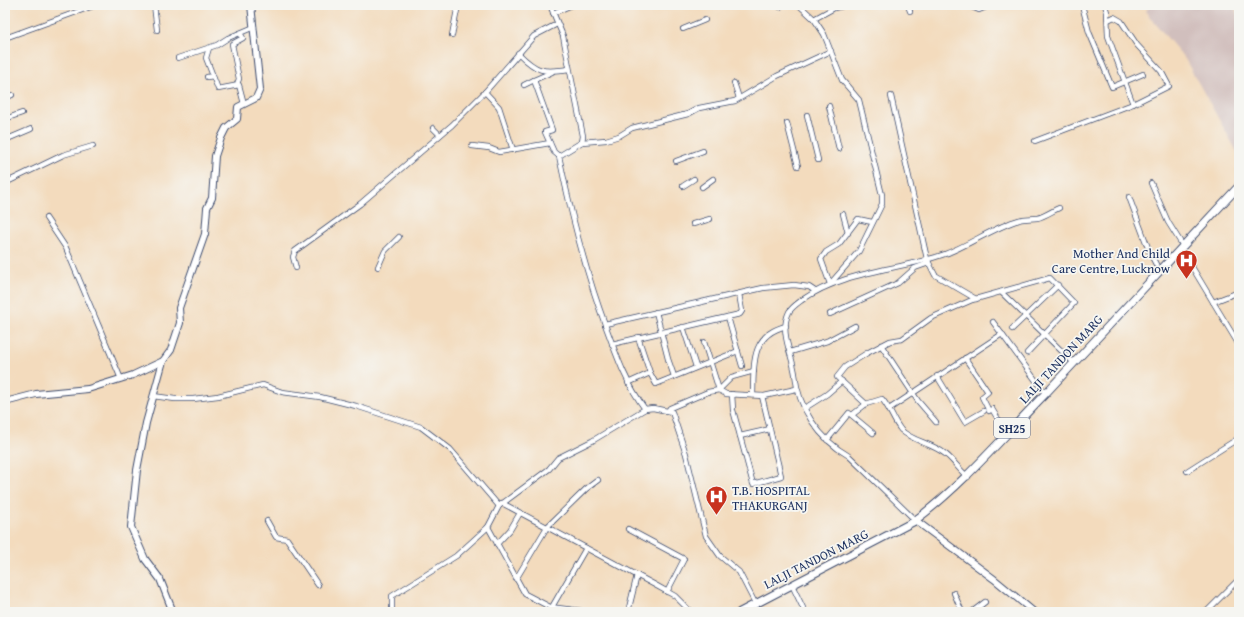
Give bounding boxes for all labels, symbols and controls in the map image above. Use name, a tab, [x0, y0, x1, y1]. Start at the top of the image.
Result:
place label: Mother And Child Care Centre, Lucknow	[1052, 244, 1171, 278]
hospital icon: Mother And Child Care Centre, Lucknow	[1173, 247, 1199, 280]
street label: LALJI TANDON MARG	[1015, 310, 1107, 408]
road number: SH25	[994, 418, 1030, 438]
place label: T.B. HOSPITAL THAKURGANJ	[732, 481, 810, 515]
hospital icon: T.B. HOSPITAL THAKURGANJ	[703, 484, 729, 517]
street label: LALJI TANDON MARG	[760, 524, 872, 594]

